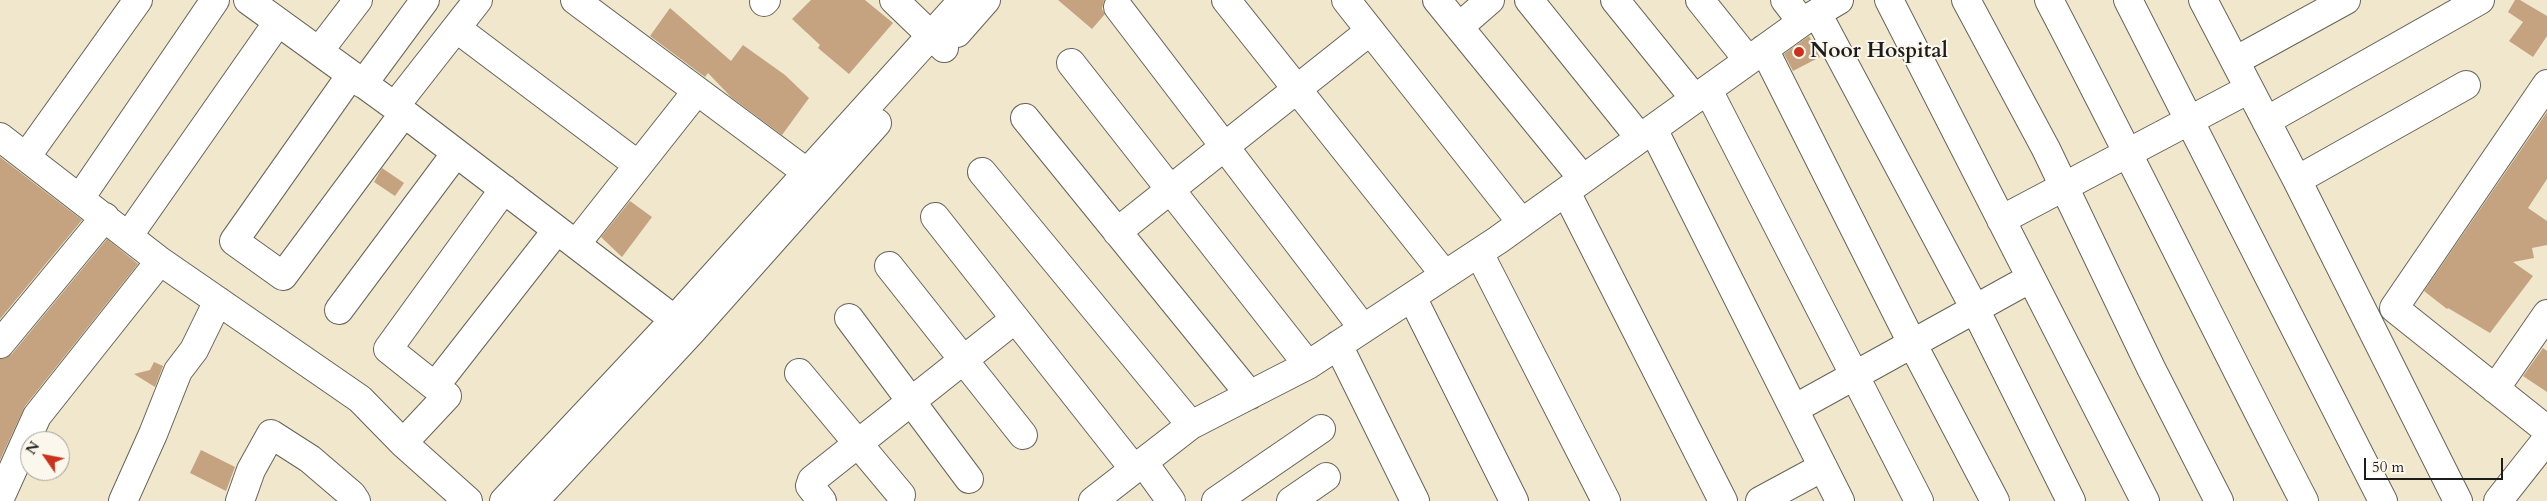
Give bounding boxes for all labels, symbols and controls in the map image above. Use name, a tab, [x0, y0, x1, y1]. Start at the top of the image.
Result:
place label: Noor Hospital	[1810, 39, 1948, 65]
marker: Noor Hospital	[1792, 45, 1806, 59]
north arrow	[20, 431, 70, 481]
text: N	[22, 438, 44, 458]
scale bar	[2367, 448, 2506, 480]
text: 50 m	[2372, 457, 2404, 477]

